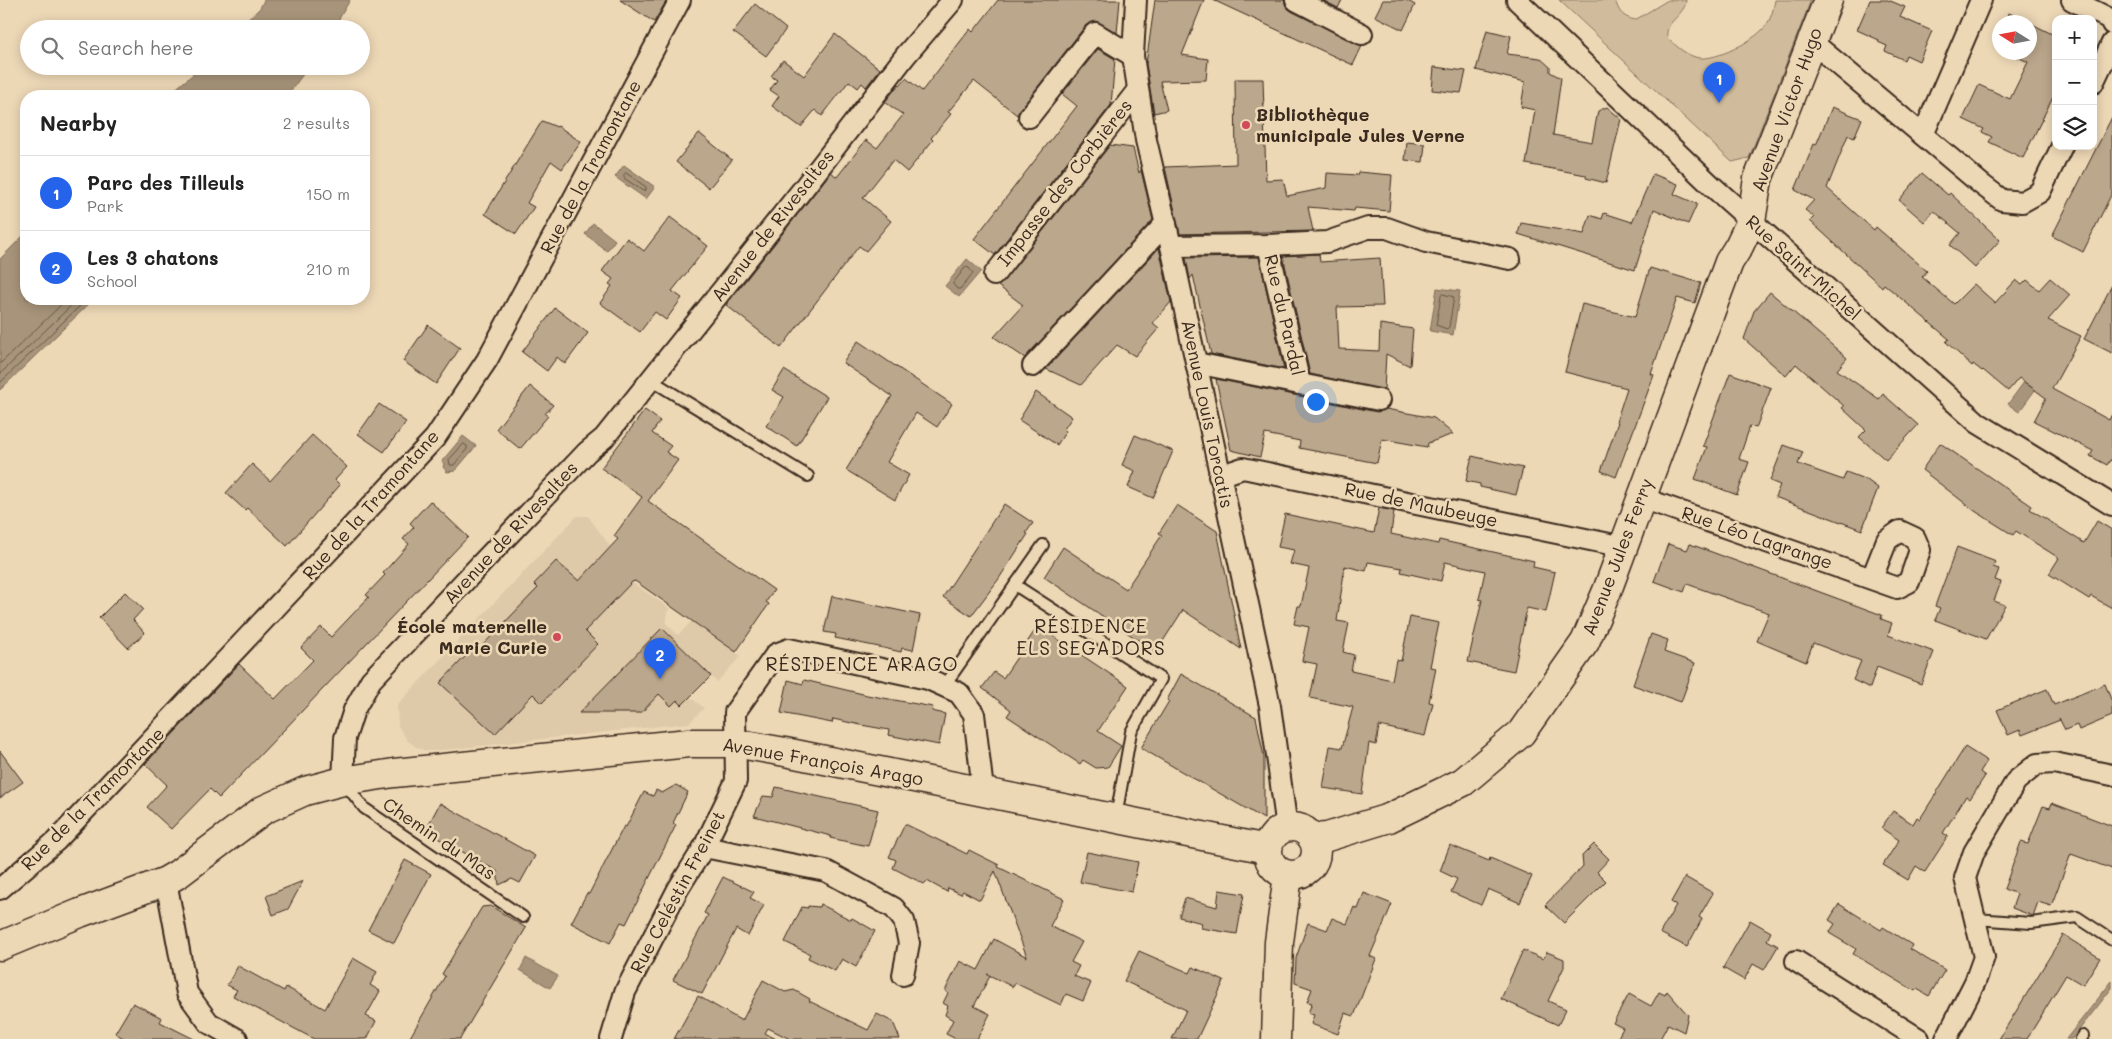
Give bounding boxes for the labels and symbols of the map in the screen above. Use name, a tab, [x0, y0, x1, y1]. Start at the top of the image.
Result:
north arrow	[1992, 15, 2037, 60]
street label: Avenue Victor Hugo	[1745, 24, 1827, 195]
pin: 1	[1703, 62, 1735, 103]
street label: Rue de la Tramontane	[534, 75, 646, 258]
street label: Impasse des Corbières	[991, 94, 1137, 271]
place label: Bibliothèque municipale Jules Verne	[1256, 102, 1465, 147]
marker: Bibliothèque municipale Jules Verne	[1240, 119, 1252, 131]
street label: Avenue de Rivesaltes	[705, 145, 839, 306]
street label: Rue Saint-Michel	[1741, 209, 1866, 325]
street label: Rue du Pardal	[1259, 252, 1311, 378]
street label: Avenue Louis Torcatis	[1176, 318, 1240, 510]
your location	[1303, 389, 1329, 415]
street label: Rue de la Tramontane	[297, 424, 444, 584]
street label: Avenue de Rivesaltes	[438, 456, 583, 609]
street label: Avenue Jules Ferry	[1576, 475, 1658, 639]
street label: Rue de Maubeuge	[1342, 476, 1500, 532]
street label: Rue Léo Lagrange	[1679, 500, 1836, 574]
district label: RÉSIDENCE ELS SEGADORS	[1016, 613, 1166, 660]
place label: École maternelle Marie Curie	[397, 614, 547, 659]
marker: École maternelle Marie Curie	[551, 631, 563, 643]
pin: 2	[644, 638, 676, 679]
district label: RÉSIDENCE ARAGO	[765, 651, 959, 676]
street label: Rue de la Tramontane	[15, 721, 169, 875]
street label: Avenue François Arago	[721, 732, 926, 791]
street label: Chemin du Mas	[379, 792, 501, 885]
street label: Rue Celéstin Freinet	[624, 806, 730, 977]

